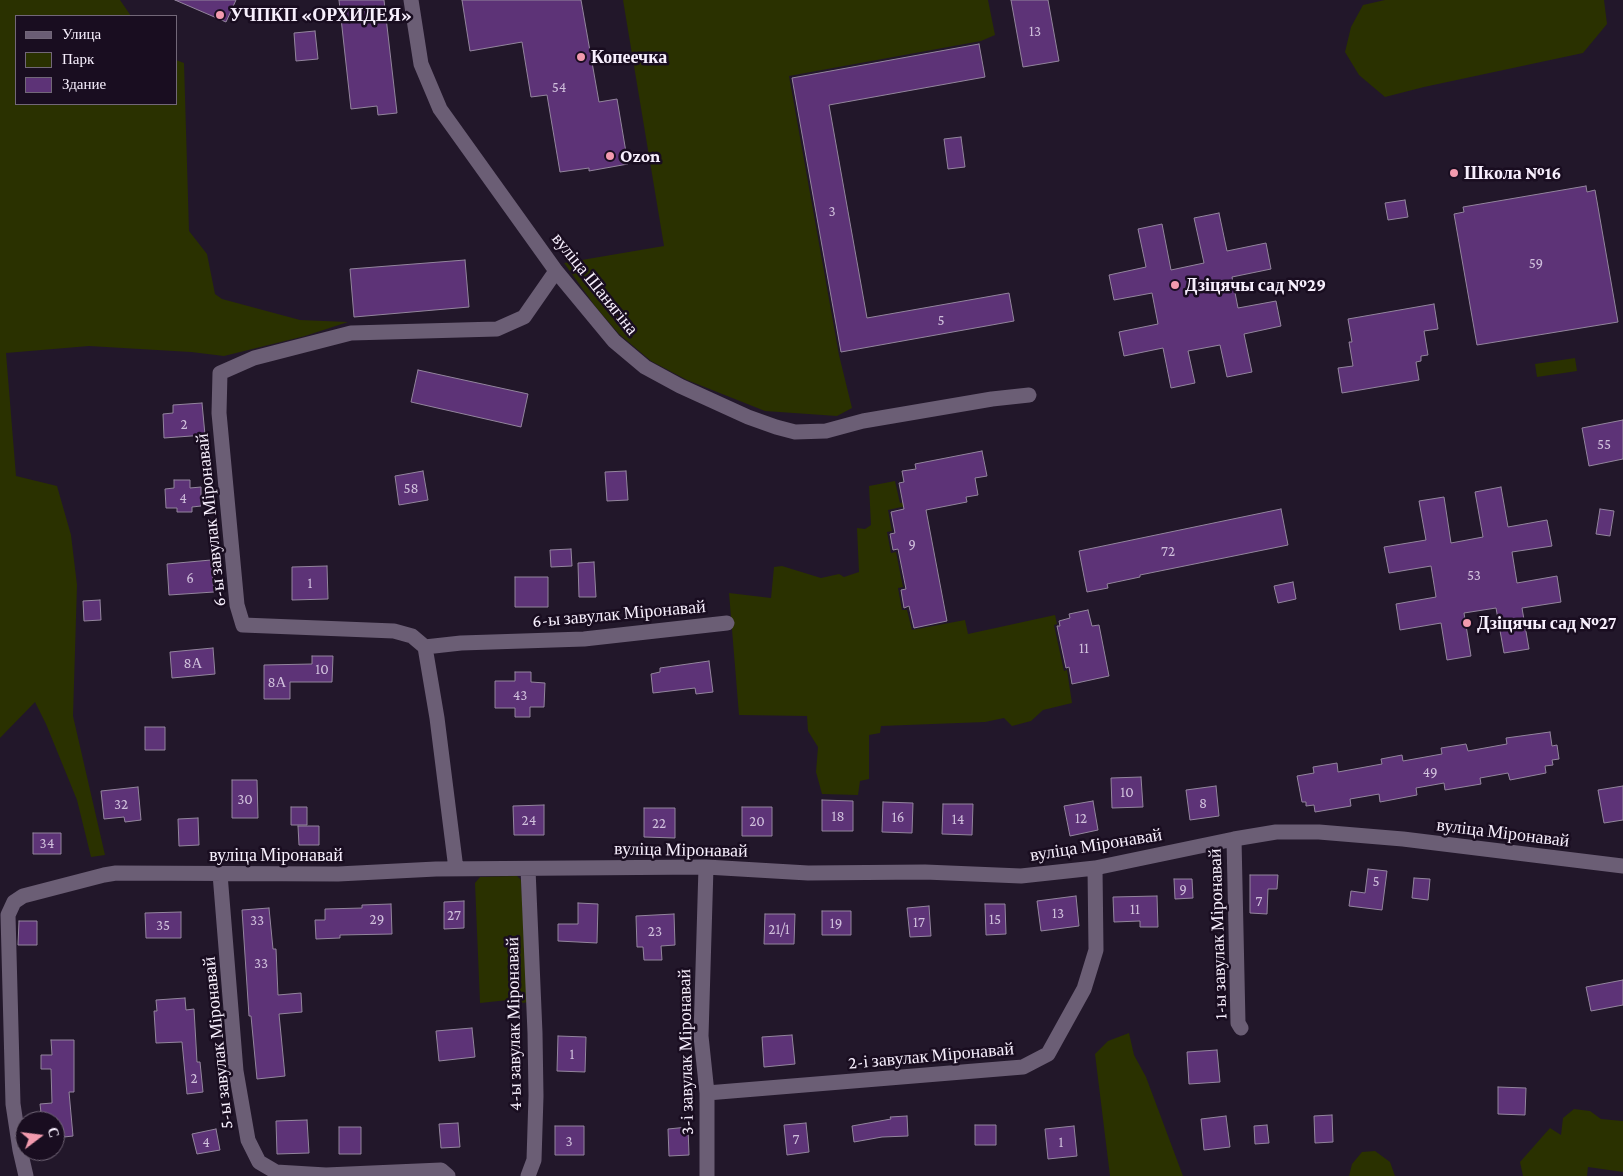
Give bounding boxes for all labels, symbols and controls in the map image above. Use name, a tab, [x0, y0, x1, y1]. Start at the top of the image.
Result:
place label: УЧПКП «ОРХИДЕЯ»	[230, 4, 412, 26]
marker: УЧПКП «ОРХИДЕЯ»	[214, 9, 226, 21]
legend	[15, 15, 178, 105]
house number: 13	[1029, 22, 1041, 40]
text: Улица	[62, 26, 101, 42]
place label: Копеечка	[591, 46, 667, 68]
text: Парк	[62, 51, 94, 67]
marker: Копеечка	[575, 51, 587, 63]
text: Здание	[62, 76, 106, 92]
house number: 54	[552, 78, 566, 96]
place label: Ozon	[620, 145, 660, 167]
marker: Ozon	[604, 150, 616, 162]
place label: Школа №16	[1464, 162, 1561, 184]
marker: Школа №16	[1448, 167, 1460, 179]
house number: 3	[828, 202, 836, 220]
street label: вуліца Шанягіна	[547, 229, 643, 339]
house number: 59	[1529, 254, 1543, 272]
place label: Дзіцячы сад №29	[1185, 274, 1326, 296]
marker: Дзіцячы сад №29	[1169, 279, 1181, 291]
house number: 5	[937, 311, 945, 329]
house number: 2	[180, 415, 188, 433]
street label: 6-ы завулак Міронавай	[191, 432, 231, 608]
house number: 55	[1597, 435, 1611, 453]
house number: 58	[403, 479, 419, 497]
house number: 4	[179, 489, 187, 507]
house number: 9	[908, 535, 916, 553]
house number: 72	[1161, 542, 1175, 560]
house number: 53	[1467, 566, 1481, 584]
house number: 6	[186, 569, 194, 587]
house number: 1	[308, 574, 312, 592]
street label: 6-ы завулак Міронавай	[531, 596, 707, 632]
place label: Дзіцячы сад №27	[1477, 612, 1617, 634]
marker: Дзіцячы сад №27	[1461, 617, 1473, 629]
house number: 11	[1079, 639, 1089, 657]
house number: 8А	[184, 654, 202, 672]
house number: 10	[315, 660, 329, 678]
house number: 8А	[268, 673, 286, 691]
house number: 43	[513, 686, 527, 704]
house number: 49	[1422, 763, 1438, 781]
house number: 10	[1120, 783, 1134, 801]
house number: 30	[237, 790, 253, 808]
house number: 8	[1199, 794, 1207, 812]
house number: 32	[114, 795, 128, 813]
house number: 18	[831, 807, 845, 825]
house number: 16	[892, 808, 904, 826]
house number: 12	[1075, 809, 1087, 827]
house number: 14	[952, 810, 964, 828]
house number: 24	[522, 811, 536, 829]
house number: 20	[749, 812, 765, 830]
house number: 22	[652, 814, 666, 832]
street label: вуліца Міронавай	[1435, 814, 1571, 852]
street label: вуліца Міронавай	[1028, 824, 1164, 866]
house number: 34	[40, 834, 54, 852]
street label: вуліца Міронавай	[614, 838, 748, 862]
street label: вуліца Міронавай	[209, 844, 343, 866]
street label: 1-ы завулак Міронавай	[1204, 848, 1232, 1020]
house number: 5	[1372, 872, 1380, 890]
house number: 9	[1179, 880, 1187, 898]
house number: 7	[1256, 892, 1262, 910]
house number: 11	[1130, 900, 1140, 918]
house number: 13	[1052, 904, 1064, 922]
house number: 27	[447, 906, 461, 924]
house number: 29	[370, 910, 384, 928]
house number: 15	[989, 910, 1001, 928]
house number: 33	[250, 911, 264, 929]
house number: 17	[913, 913, 925, 931]
house number: 19	[830, 914, 842, 932]
house number: 35	[156, 916, 170, 934]
house number: 21/1	[768, 920, 790, 938]
house number: 23	[648, 922, 662, 940]
street label: 4-ы завулак Міронавай	[502, 937, 526, 1111]
house number: 33	[254, 954, 268, 972]
street label: 5-ы завулак Міронавай	[198, 956, 238, 1130]
street label: 3-і завулак Міронавай	[674, 969, 698, 1135]
street label: 2-і завулак Міронавай	[847, 1038, 1015, 1074]
house number: 1	[570, 1045, 574, 1063]
house number: 2	[190, 1069, 198, 1087]
north arrow	[15, 1111, 65, 1161]
text: С	[44, 1125, 63, 1139]
house number: 7	[793, 1130, 799, 1148]
house number: 3	[565, 1132, 573, 1150]
house number: 4	[202, 1133, 210, 1151]
house number: 1	[1059, 1133, 1063, 1151]

